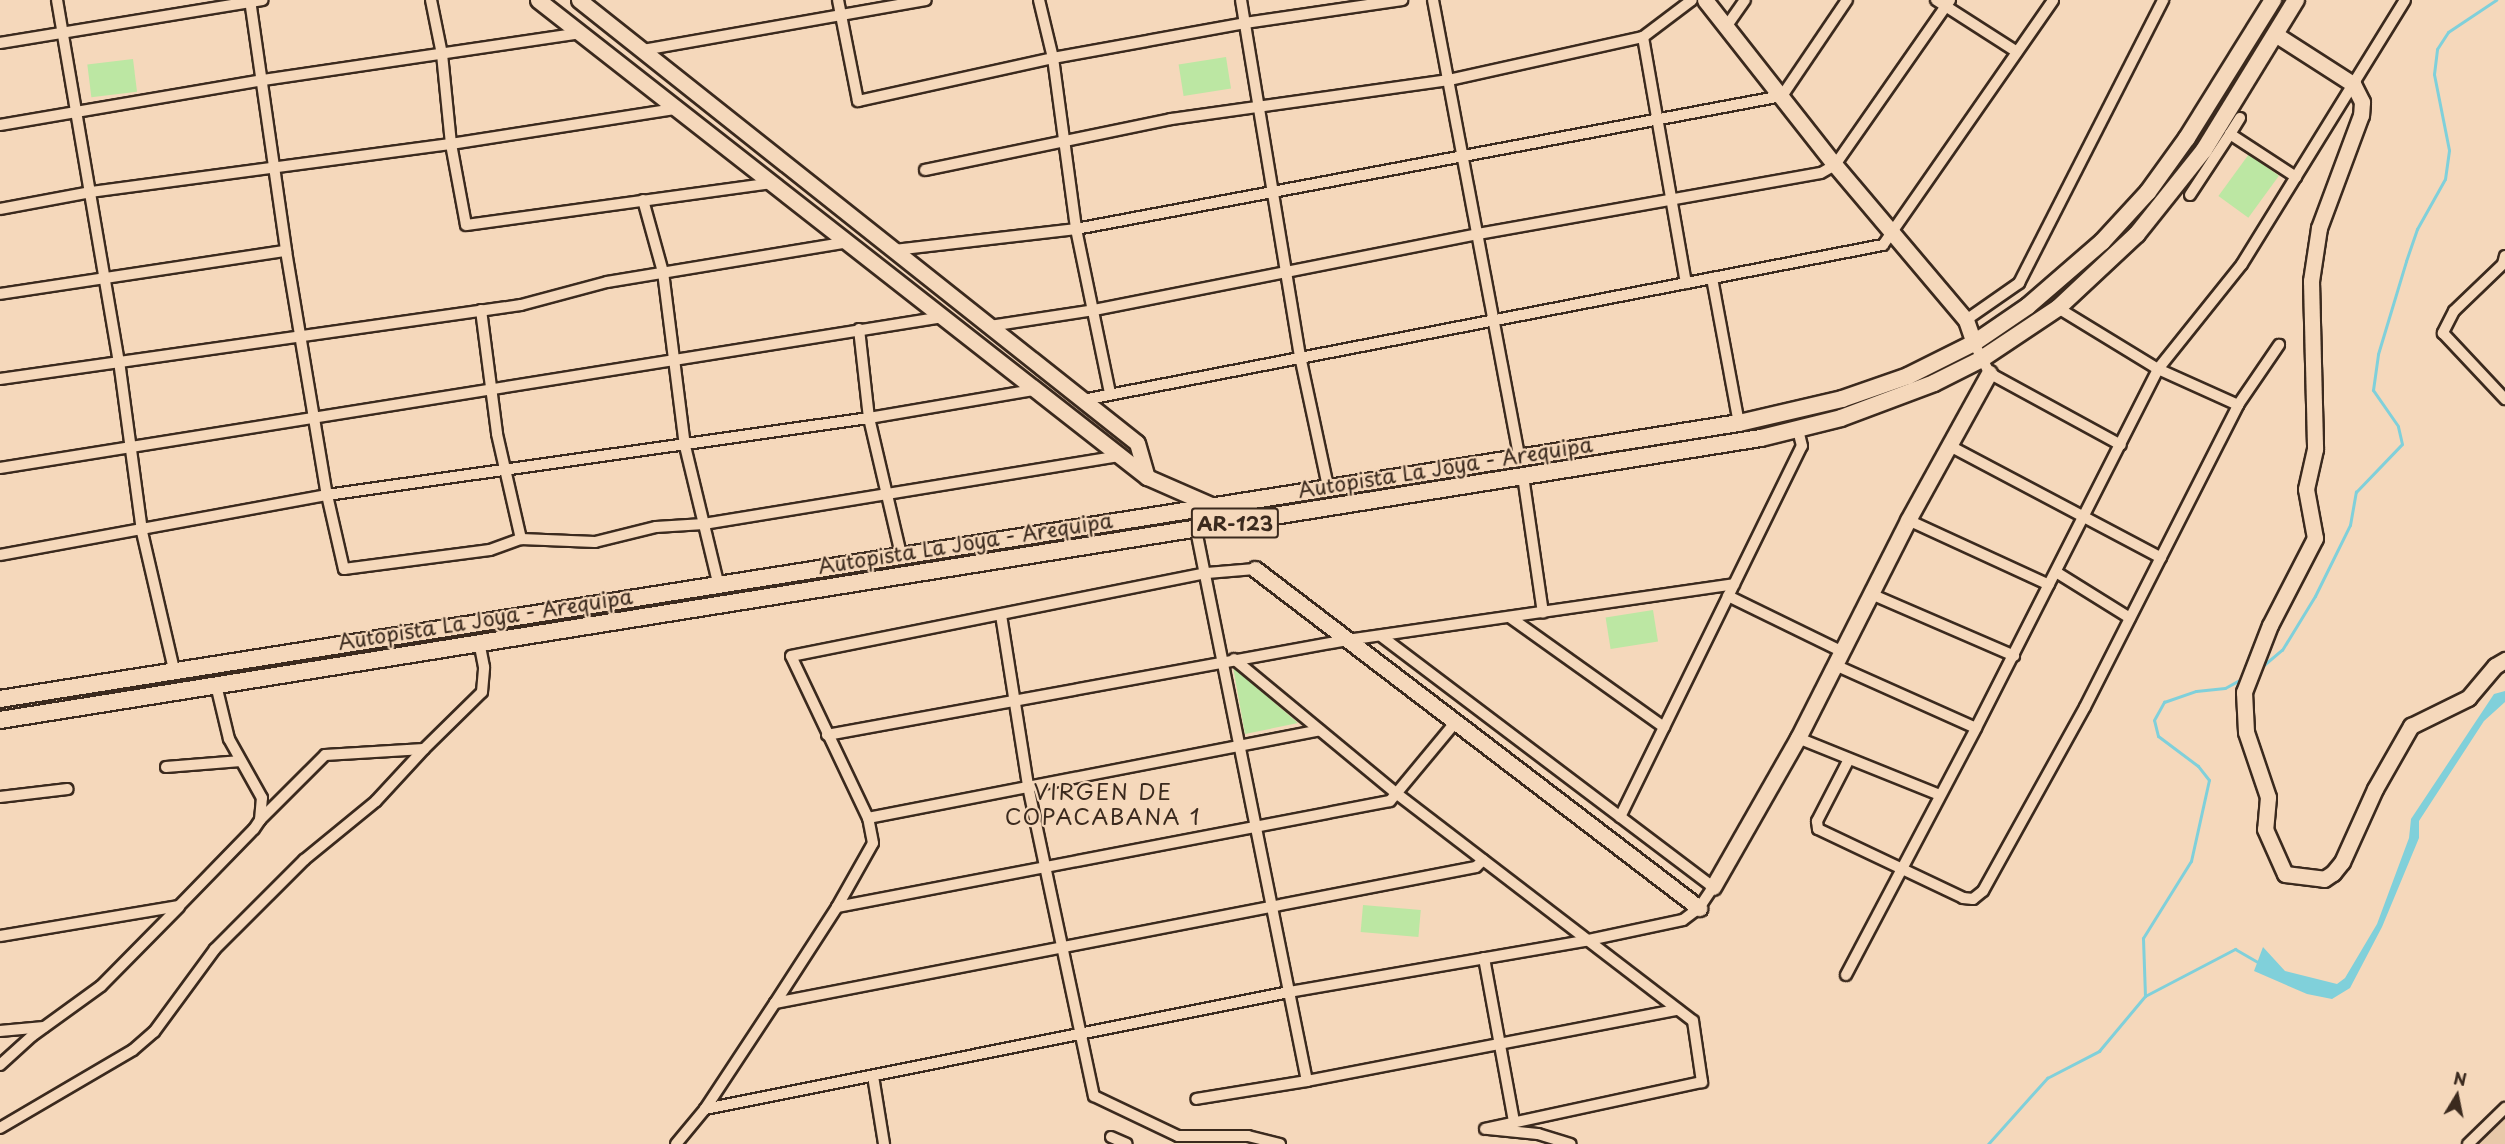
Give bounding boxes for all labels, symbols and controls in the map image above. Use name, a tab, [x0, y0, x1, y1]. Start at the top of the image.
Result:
street label: Autopista La Joya - Arequipa	[1294, 430, 1596, 502]
street label: Autopista La Joya - Arequipa	[814, 506, 1116, 578]
road number: AR-123	[1190, 506, 1280, 540]
street label: Autopista La Joya - Arequipa	[334, 582, 636, 654]
district label: VIRGEN DE COPACABANA 1	[1005, 777, 1201, 828]
text: N	[2452, 1065, 2468, 1091]
north arrow	[2427, 1066, 2487, 1126]

